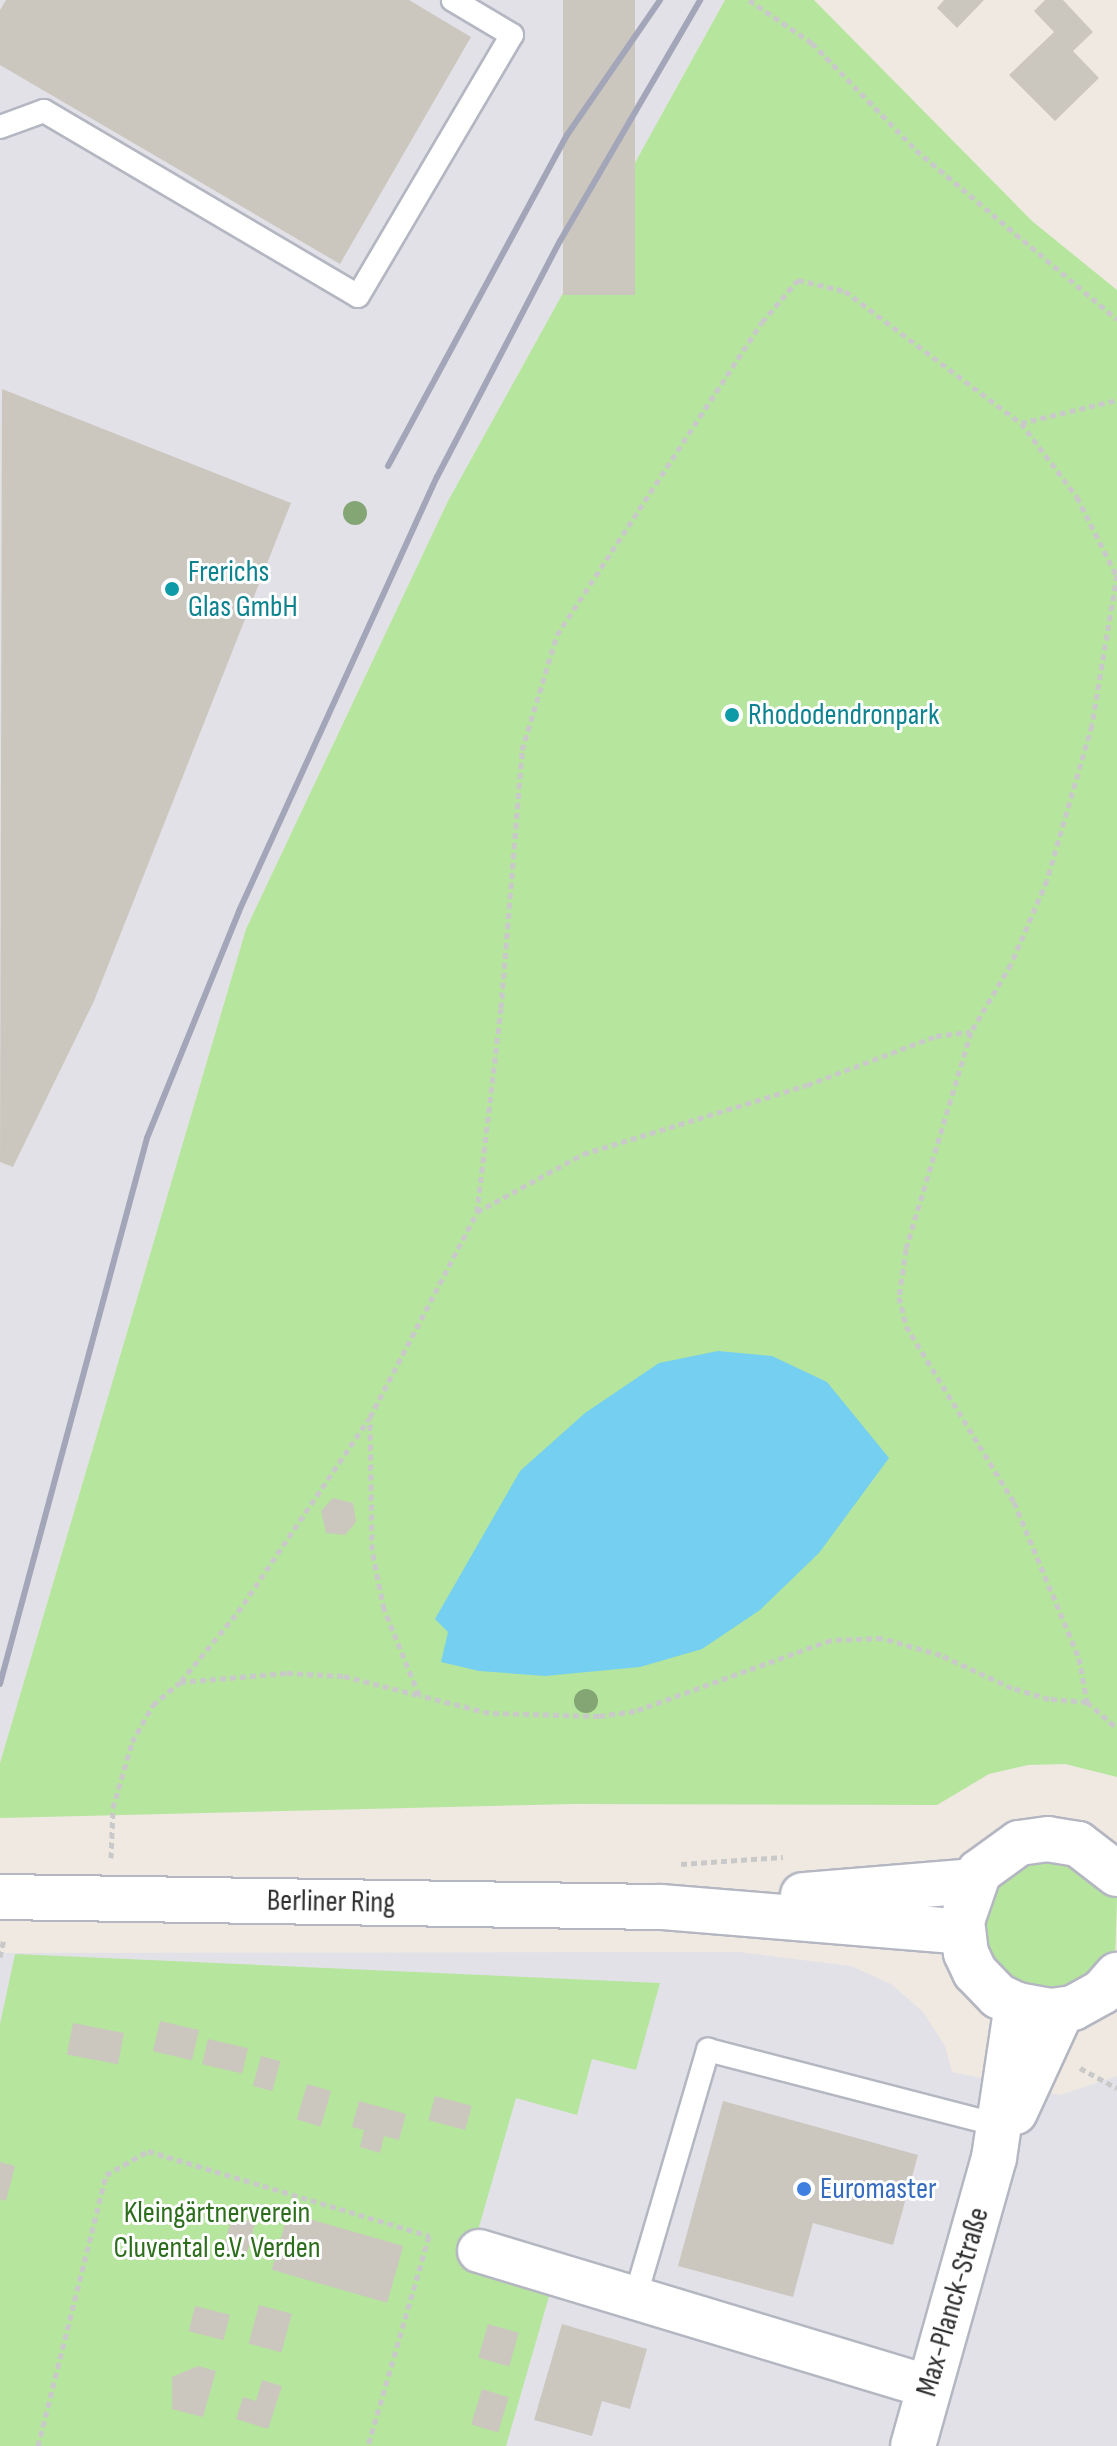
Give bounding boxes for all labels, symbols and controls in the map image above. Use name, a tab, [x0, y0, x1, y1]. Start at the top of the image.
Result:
place label: Frerichs Glas GmbH	[188, 554, 298, 624]
marker: Frerichs Glas GmbH	[163, 580, 181, 598]
place label: Rhododendronpark	[748, 697, 939, 733]
marker: Rhododendronpark	[723, 706, 741, 724]
street label: Berliner Ring	[267, 1883, 395, 1921]
place label: Euromaster	[820, 2171, 937, 2207]
marker: Euromaster	[795, 2180, 813, 2198]
park label: Kleingärtnerverein Cluvental e.V. Verden	[113, 2195, 321, 2266]
street label: Max-Planck-Straße	[909, 2203, 997, 2401]

